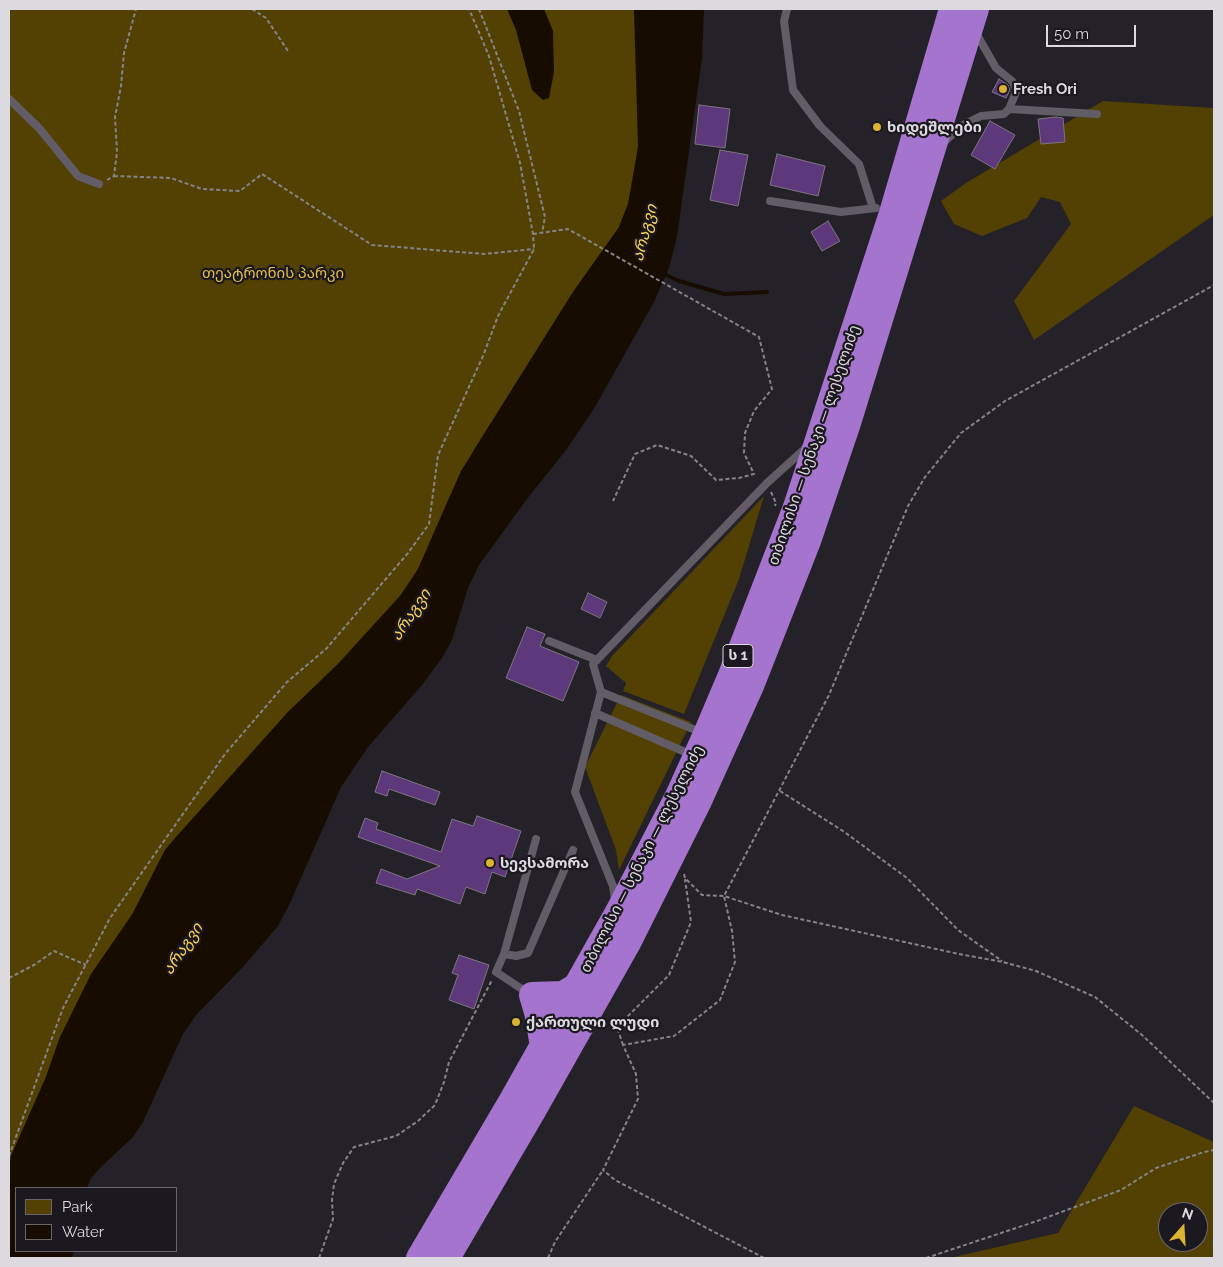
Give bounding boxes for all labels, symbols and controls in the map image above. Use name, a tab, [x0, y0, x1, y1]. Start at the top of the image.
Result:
scale bar	[1048, 15, 1138, 47]
text: 50 m	[1054, 25, 1089, 43]
place label: Fresh Ori	[1013, 80, 1077, 98]
marker: Fresh Ori	[997, 83, 1009, 95]
place label: ხიდეშლები	[887, 118, 982, 136]
marker: ხიდეშლები	[871, 121, 883, 133]
water label: არაგვი	[628, 202, 662, 264]
park label: თეატრონის პარკი	[202, 264, 344, 282]
street label: თბილისი — სენაკი — ლესელიძე	[764, 323, 864, 567]
water label: არაგვი	[387, 586, 435, 644]
road number: ს 1	[723, 644, 753, 668]
street label: თბილისი — სენაკი — ლესელიძე	[577, 742, 707, 976]
place label: სევსამორა	[500, 854, 589, 872]
marker: სევსამორა	[484, 857, 496, 869]
water label: არაგვი	[159, 920, 207, 978]
place label: ქართული ლუდი	[526, 1013, 659, 1031]
marker: ქართული ლუდი	[510, 1016, 522, 1028]
legend	[15, 1187, 178, 1252]
text: Park	[62, 1198, 93, 1216]
north arrow	[1158, 1202, 1208, 1252]
text: N	[1180, 1204, 1195, 1223]
text: Water	[62, 1223, 104, 1241]

